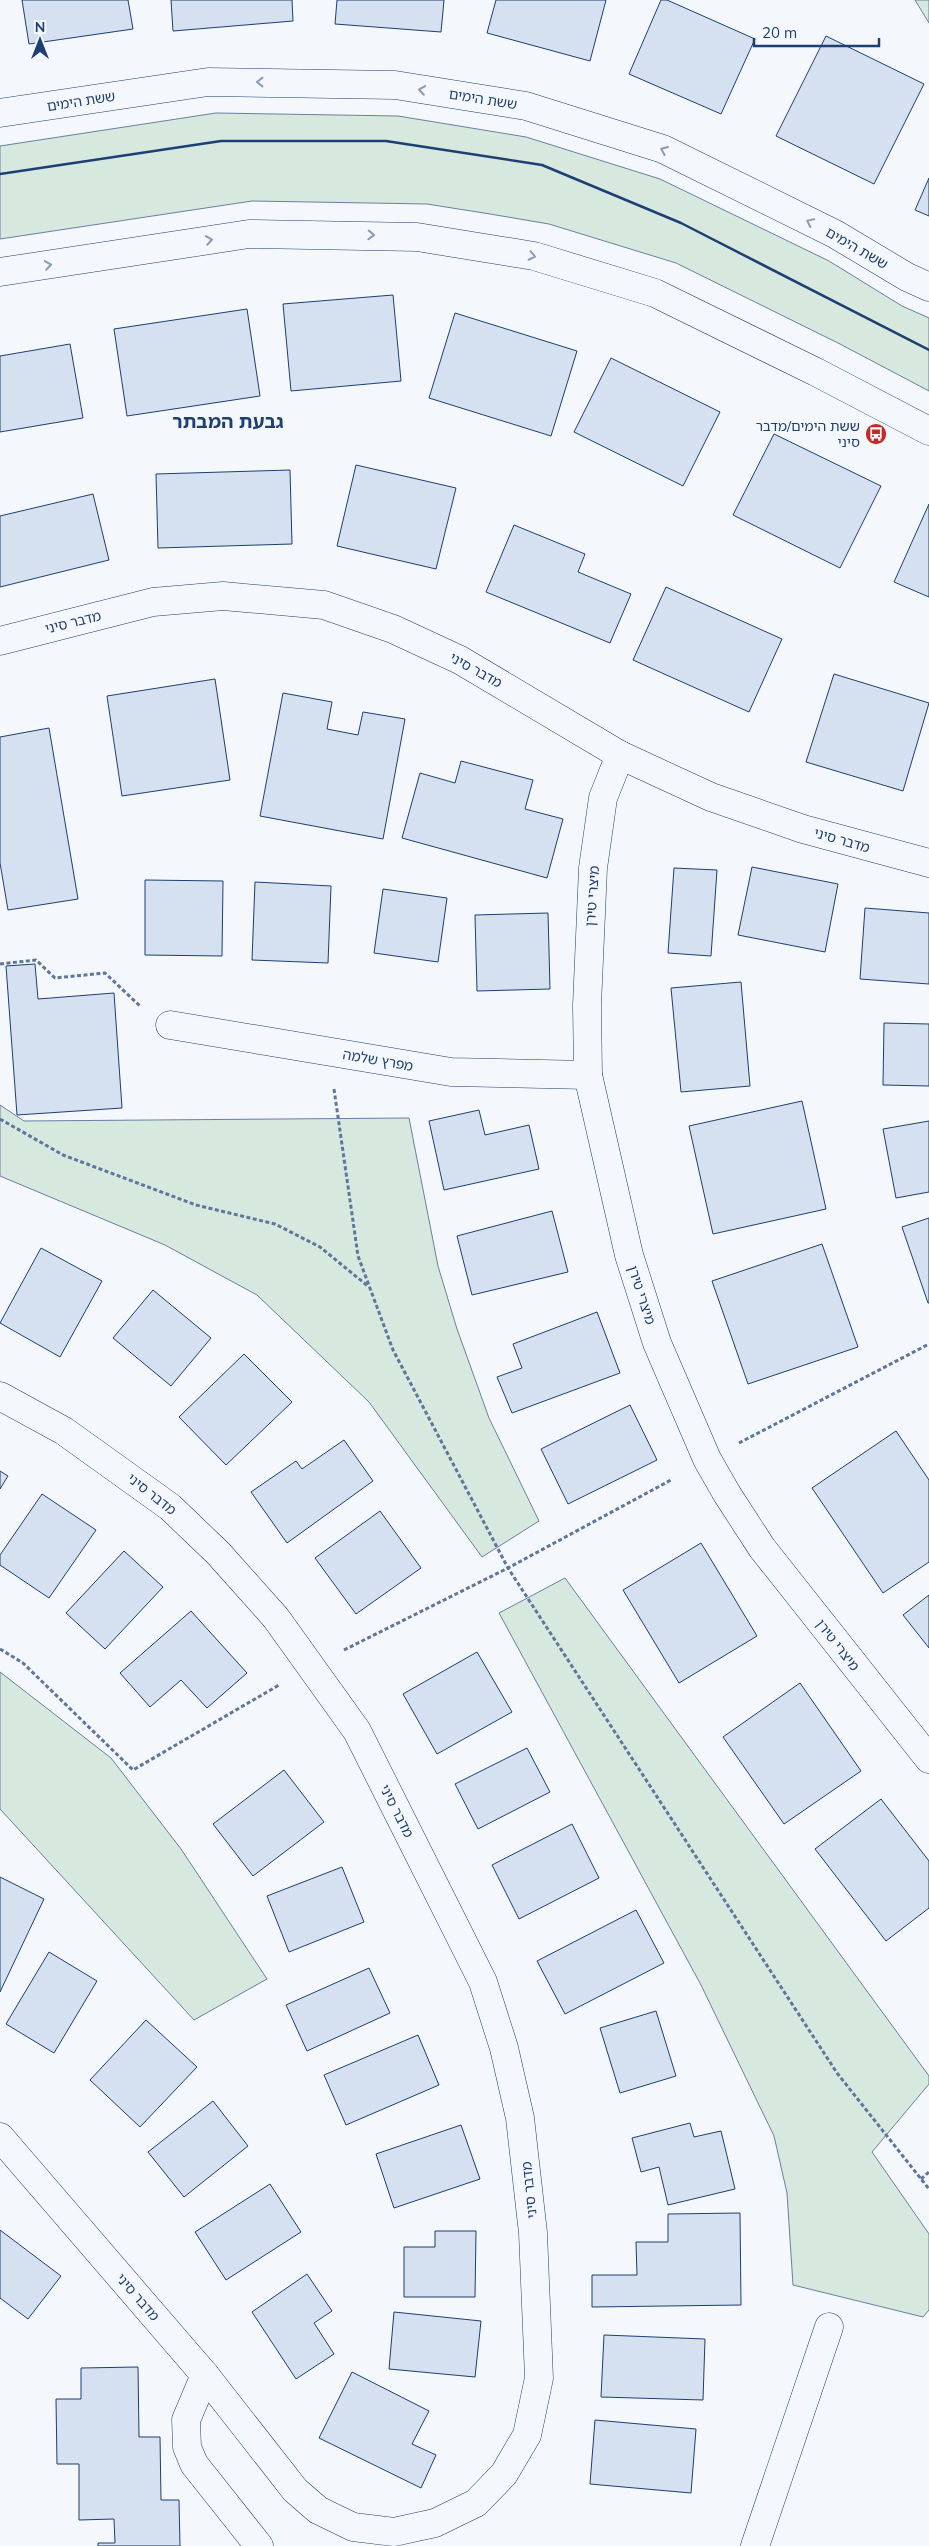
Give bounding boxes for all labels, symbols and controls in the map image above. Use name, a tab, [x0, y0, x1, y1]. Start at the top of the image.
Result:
north arrow	[15, 15, 65, 65]
scale bar	[754, 15, 879, 47]
text: N	[35, 18, 45, 36]
text: 20 m	[762, 23, 797, 42]
one-way arrow	[256, 77, 264, 87]
one-way arrow	[418, 85, 426, 95]
street label: ששת הימים	[448, 85, 518, 113]
street label: ששת הימים	[46, 87, 116, 115]
one-way arrow	[660, 146, 669, 157]
one-way arrow	[806, 218, 815, 228]
street label: ששת הימים	[823, 223, 891, 273]
one-way arrow	[368, 230, 375, 240]
one-way arrow	[205, 235, 213, 246]
one-way arrow	[527, 250, 536, 261]
one-way arrow	[44, 260, 53, 270]
district label: גבעת המבתר	[172, 409, 284, 433]
place label: ששת הימים/מדבר סיני	[756, 417, 860, 451]
bus stop icon: ששת הימים/מדבר סיני	[864, 422, 888, 446]
street label: מדבר סיני	[43, 606, 103, 638]
street label: מדבר סיני	[447, 648, 505, 692]
street label: מדבר סיני	[812, 823, 872, 857]
street label: מיצרי טירן	[581, 865, 603, 927]
street label: מפרץ שלמה	[341, 1045, 415, 1075]
street label: מיצרי טירן	[624, 1263, 660, 1327]
street label: מדבר סיני	[124, 1469, 180, 1519]
street label: מיצרי טירן	[812, 1615, 864, 1675]
street label: מדבר סיני	[376, 1781, 418, 1841]
street label: מדבר סיני	[517, 2161, 541, 2219]
street label: מדבר סיני	[112, 2269, 164, 2325]

